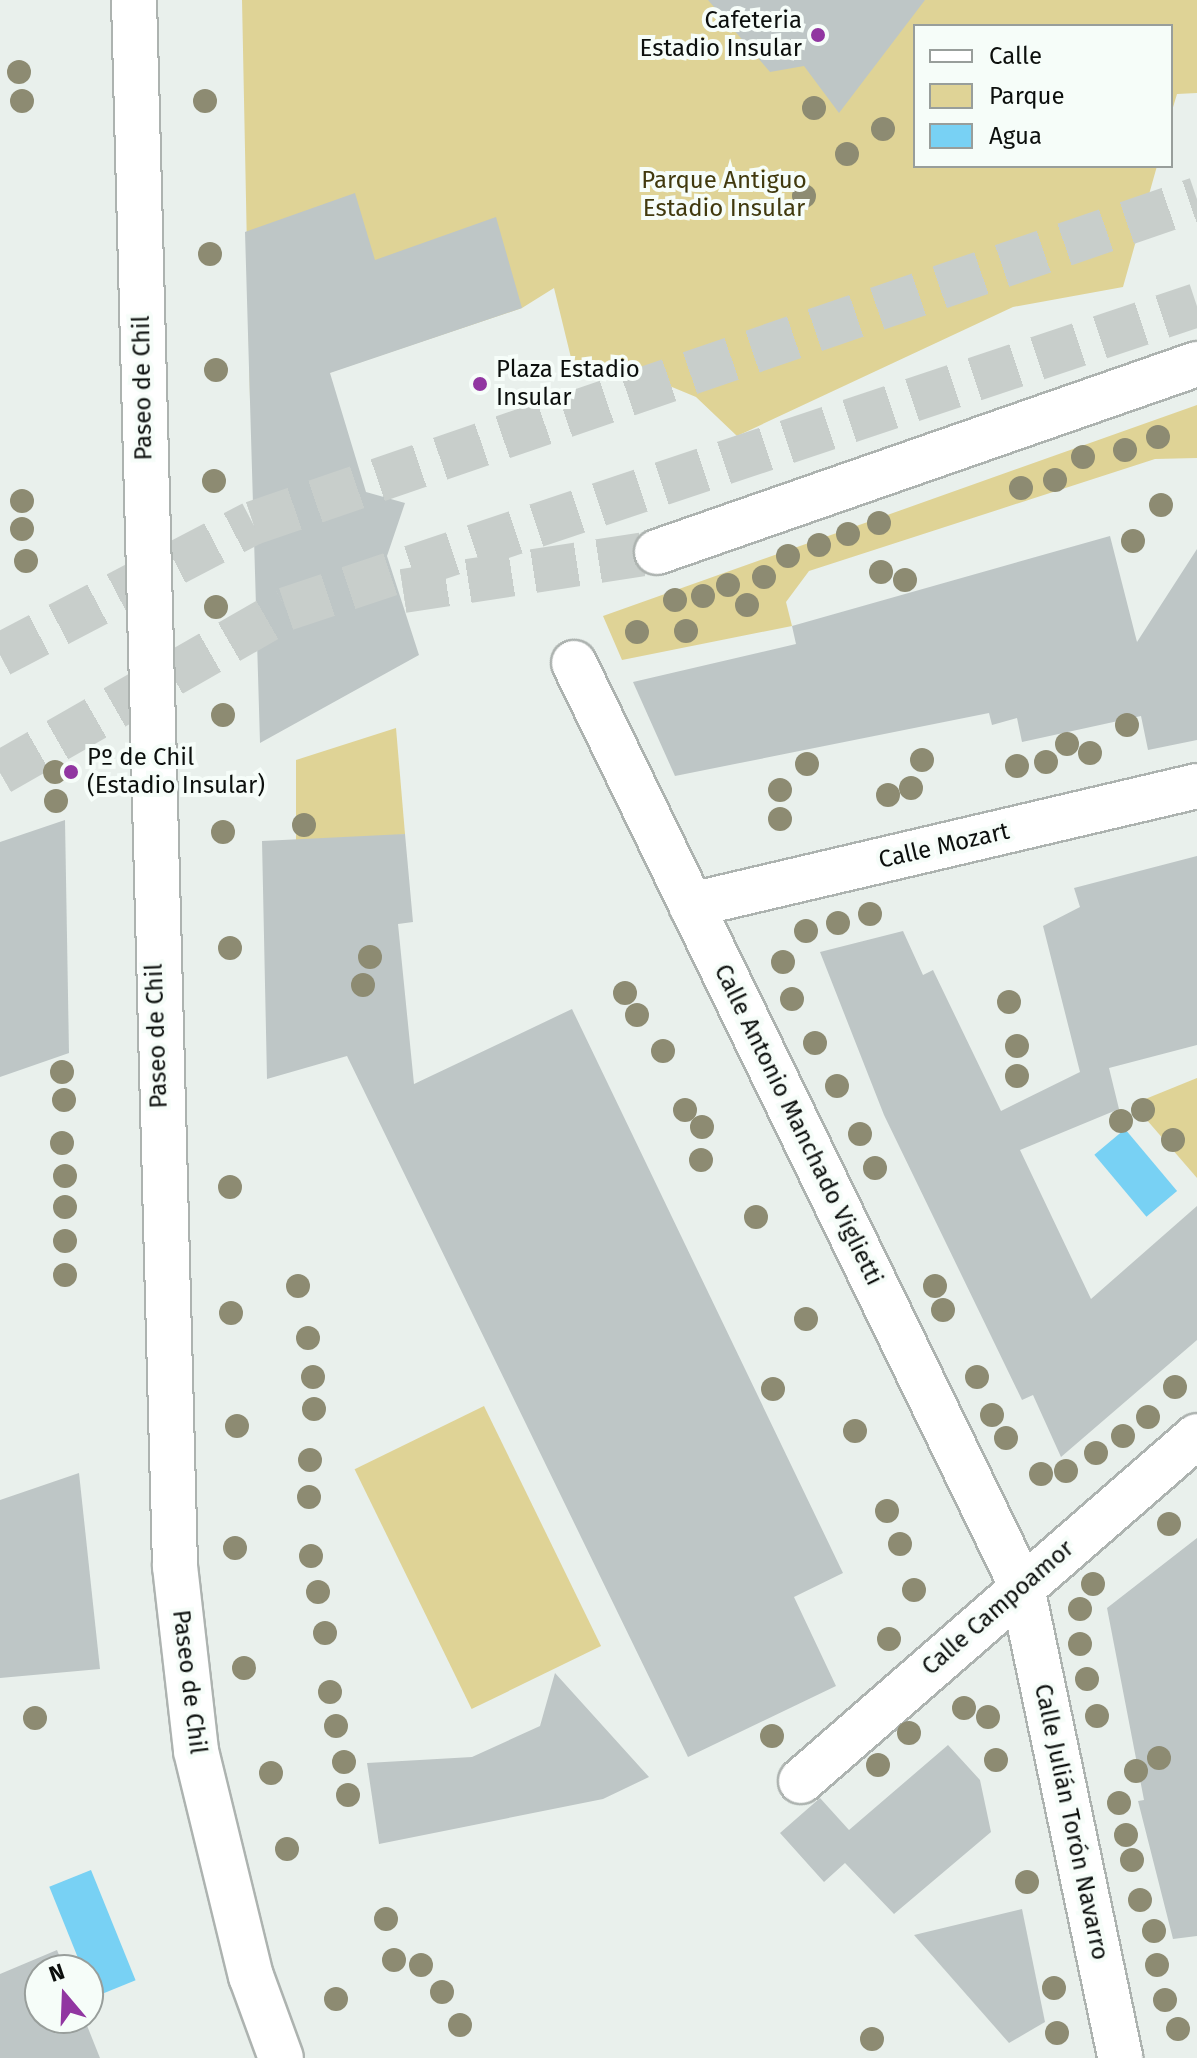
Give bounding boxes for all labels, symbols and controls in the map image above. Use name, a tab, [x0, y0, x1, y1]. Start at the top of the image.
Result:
place label: Cafeteria Estadio Insular	[639, 7, 802, 63]
legend	[913, 24, 1173, 168]
marker: Cafeteria Estadio Insular	[809, 26, 827, 44]
text: Calle	[989, 42, 1042, 70]
text: Parque	[989, 82, 1065, 110]
text: Agua	[989, 122, 1042, 150]
park label: Parque Antiguo Estadio Insular	[641, 167, 807, 223]
street label: Paseo de Chil	[127, 315, 159, 461]
place label: Plaza Estadio Insular	[496, 356, 640, 412]
marker: Plaza Estadio Insular	[471, 375, 489, 393]
place label: Pº de Chil (Estadio Insular)	[87, 744, 265, 800]
marker: Pº de Chil (Estadio Insular)	[62, 763, 80, 781]
street label: Calle Mozart	[876, 817, 1012, 875]
street label: Calle Antonio Manchado Viglietti	[708, 960, 888, 1290]
street label: Paseo de Chil	[140, 963, 174, 1109]
street label: Calle Campoamor	[916, 1534, 1080, 1682]
street label: Paseo de Chil	[166, 1608, 212, 1756]
street label: Calle Julián Torón Navarro	[1028, 1681, 1114, 1963]
north arrow	[24, 1954, 104, 2034]
text: N	[45, 1958, 68, 1988]

